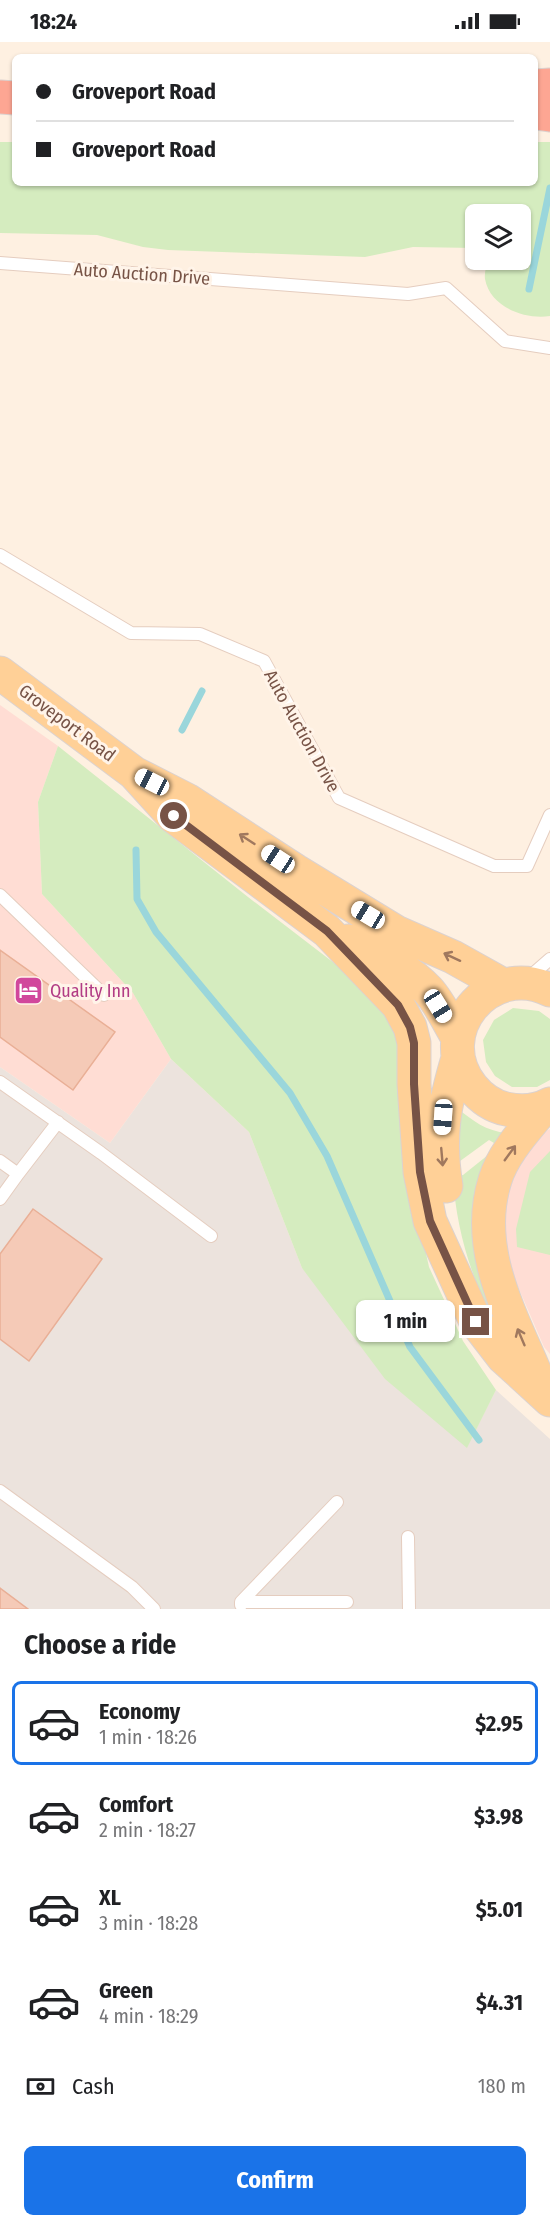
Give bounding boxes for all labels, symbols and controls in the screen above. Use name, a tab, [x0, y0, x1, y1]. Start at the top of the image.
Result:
text: 18:24	[30, 8, 77, 35]
text: Groveport Road	[72, 78, 216, 105]
text: Groveport Road	[72, 136, 216, 163]
map controls	[465, 204, 531, 270]
button: layers	[465, 204, 531, 270]
street label: Auto Auction Drive	[73, 258, 211, 290]
street label: Auto Auction Drive	[259, 666, 345, 796]
street label: Groveport Road	[14, 680, 120, 766]
car	[132, 766, 172, 798]
route start	[160, 802, 187, 829]
one-way arrow	[238, 832, 255, 845]
car	[258, 842, 298, 876]
car	[348, 898, 388, 932]
one-way arrow	[443, 950, 461, 962]
hotel icon: Quality Inn	[13, 975, 45, 1007]
place label: Quality Inn	[50, 980, 130, 1002]
car	[421, 986, 455, 1026]
car	[433, 1098, 453, 1136]
one-way arrow	[504, 1145, 516, 1161]
one-way arrow	[437, 1146, 448, 1166]
callout: 1 min	[356, 1301, 455, 1343]
route end	[462, 1308, 489, 1335]
text: 1 min	[384, 1309, 427, 1333]
one-way arrow	[515, 1328, 526, 1347]
text: Choose a ride	[24, 1629, 176, 1661]
icon: car	[27, 1696, 81, 1750]
text: Economy	[99, 1698, 180, 1725]
text: $2.95	[475, 1710, 523, 1737]
text: 1 min · 18:26	[99, 1725, 197, 1749]
icon: car	[27, 1789, 81, 1843]
text: Comfort	[99, 1791, 173, 1818]
text: $3.98	[474, 1803, 523, 1830]
text: 2 min · 18:27	[99, 1818, 196, 1842]
icon: car	[27, 1882, 81, 1936]
text: XL	[99, 1884, 121, 1911]
text: $5.01	[476, 1896, 523, 1923]
text: 3 min · 18:28	[99, 1911, 198, 1935]
icon: car	[27, 1975, 81, 2029]
text: Green	[99, 1977, 153, 2004]
text: $4.31	[476, 1989, 523, 2016]
text: 4 min · 18:29	[99, 2004, 198, 2028]
icon: cash	[24, 2070, 57, 2103]
text: Cash	[72, 2073, 115, 2100]
text: 180 m	[478, 2074, 526, 2098]
button: Confirm	[24, 2146, 526, 2215]

